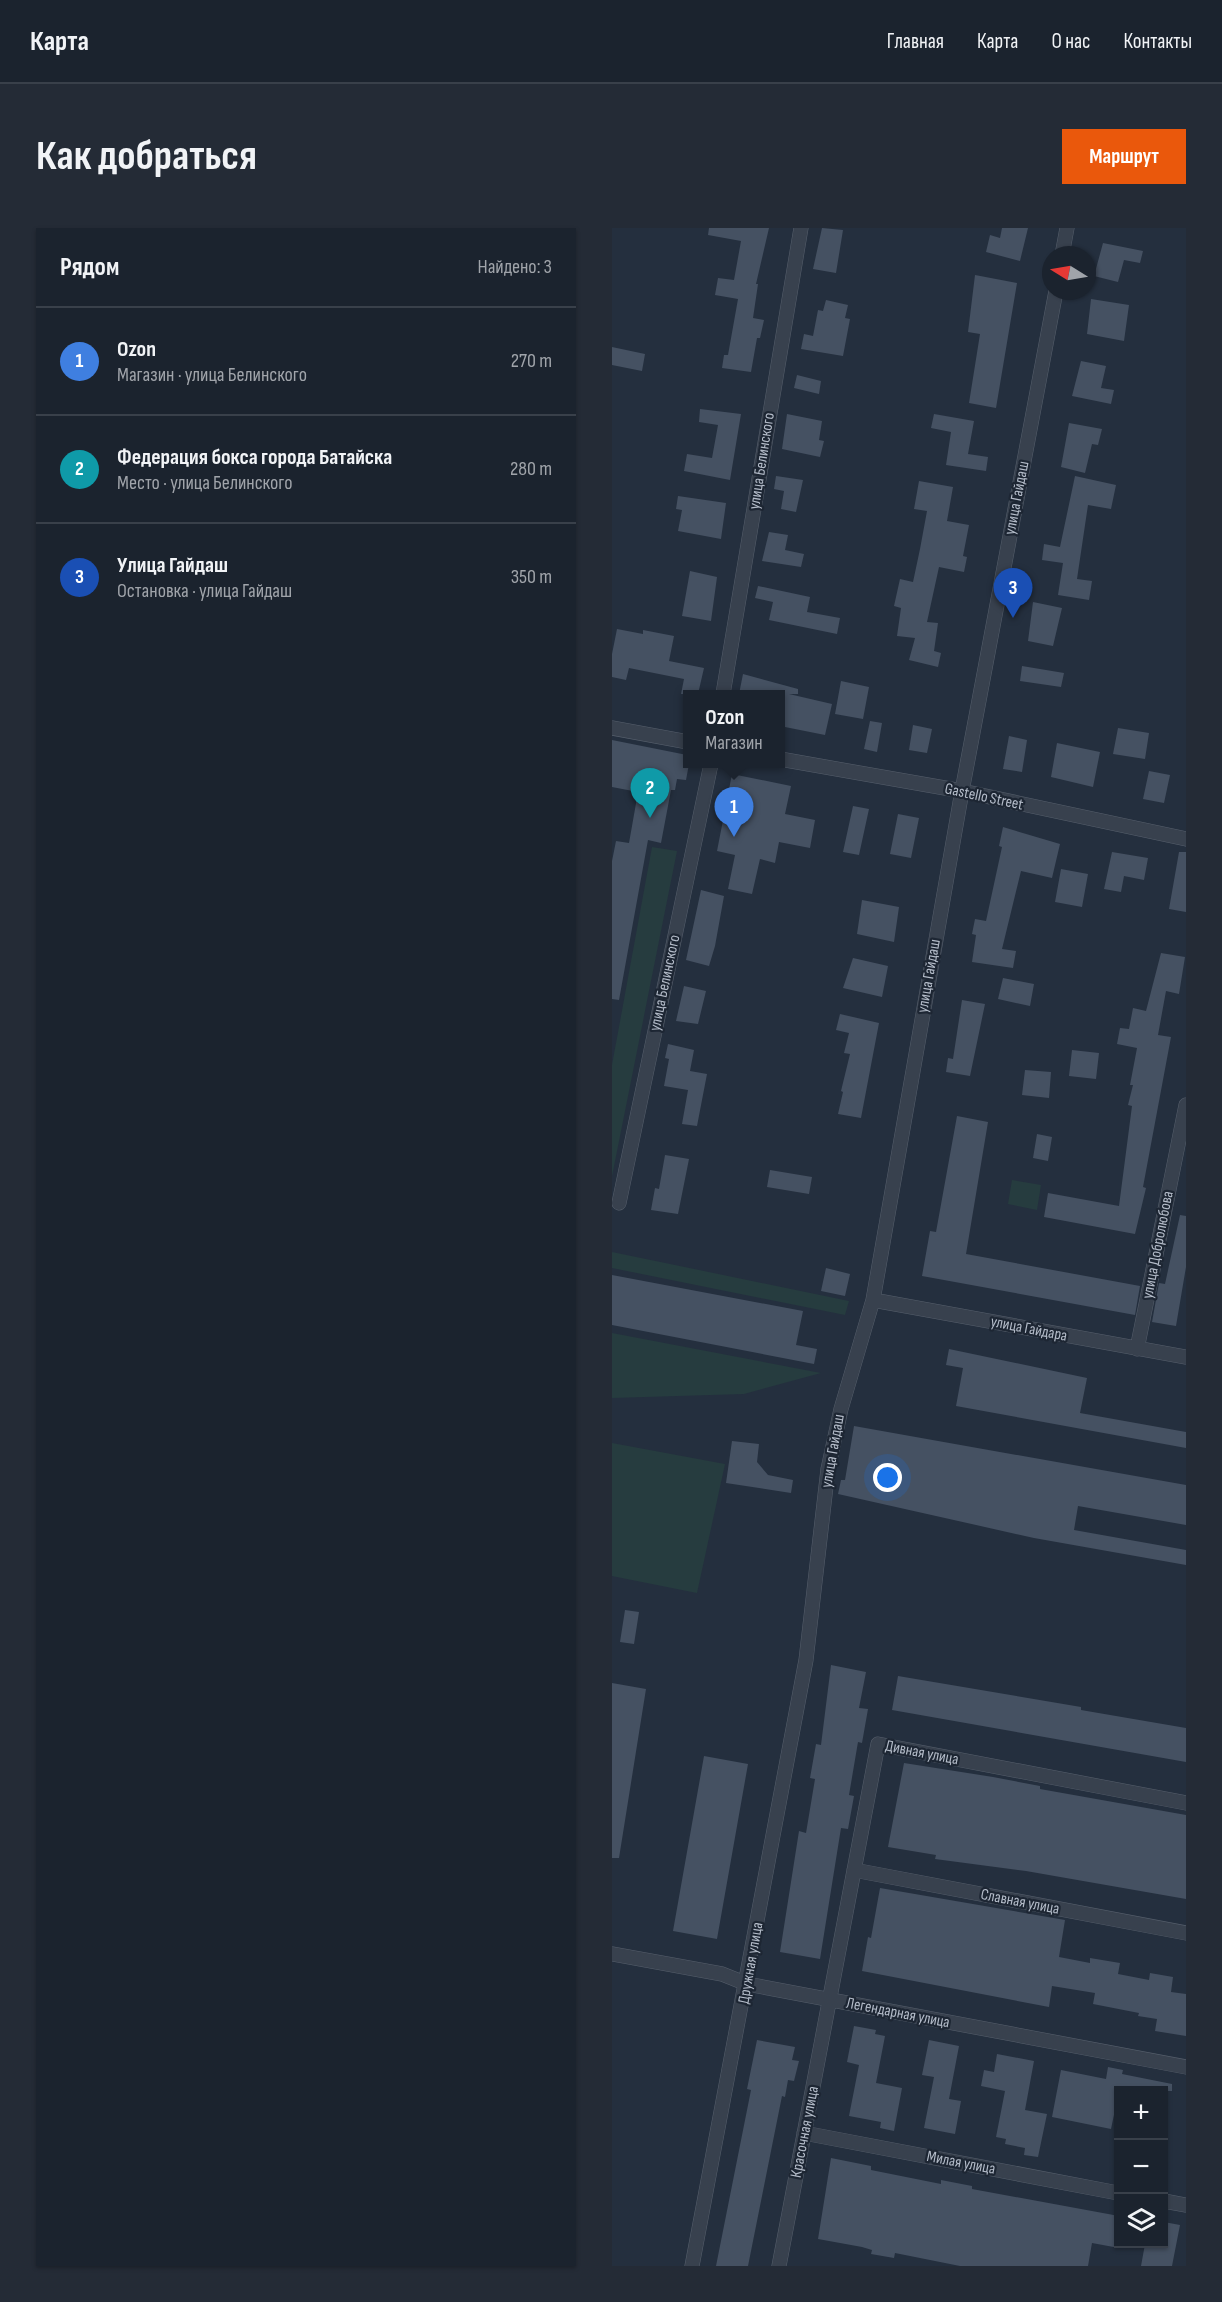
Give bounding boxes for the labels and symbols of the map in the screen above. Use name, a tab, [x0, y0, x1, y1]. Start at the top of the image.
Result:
north arrow	[1042, 246, 1096, 300]
street label: улица Белинского	[745, 411, 779, 511]
street label: улица Гайдаш	[1001, 460, 1033, 536]
pin: 3	[994, 568, 1032, 618]
pin: 2	[630, 768, 669, 818]
street label: Gastello Street	[943, 779, 1025, 815]
pin: 1	[714, 788, 754, 837]
street label: улица Белинского	[646, 933, 684, 1033]
street label: улица Гайдаш	[913, 938, 945, 1014]
street label: улица Добролюбова	[1138, 1189, 1178, 1301]
street label: улица Гайдара	[989, 1312, 1069, 1346]
street label: улица Гайдаш	[817, 1413, 849, 1489]
your location	[873, 1463, 902, 1492]
street label: Дивная улица	[884, 1737, 960, 1769]
street label: Славная улица	[979, 1885, 1061, 1919]
street label: Дружная улица	[734, 1921, 768, 2005]
street label: Легендарная улица	[845, 1994, 951, 2032]
street label: Красочная улица	[787, 2085, 823, 2179]
street label: Милая улица	[925, 2147, 997, 2179]

